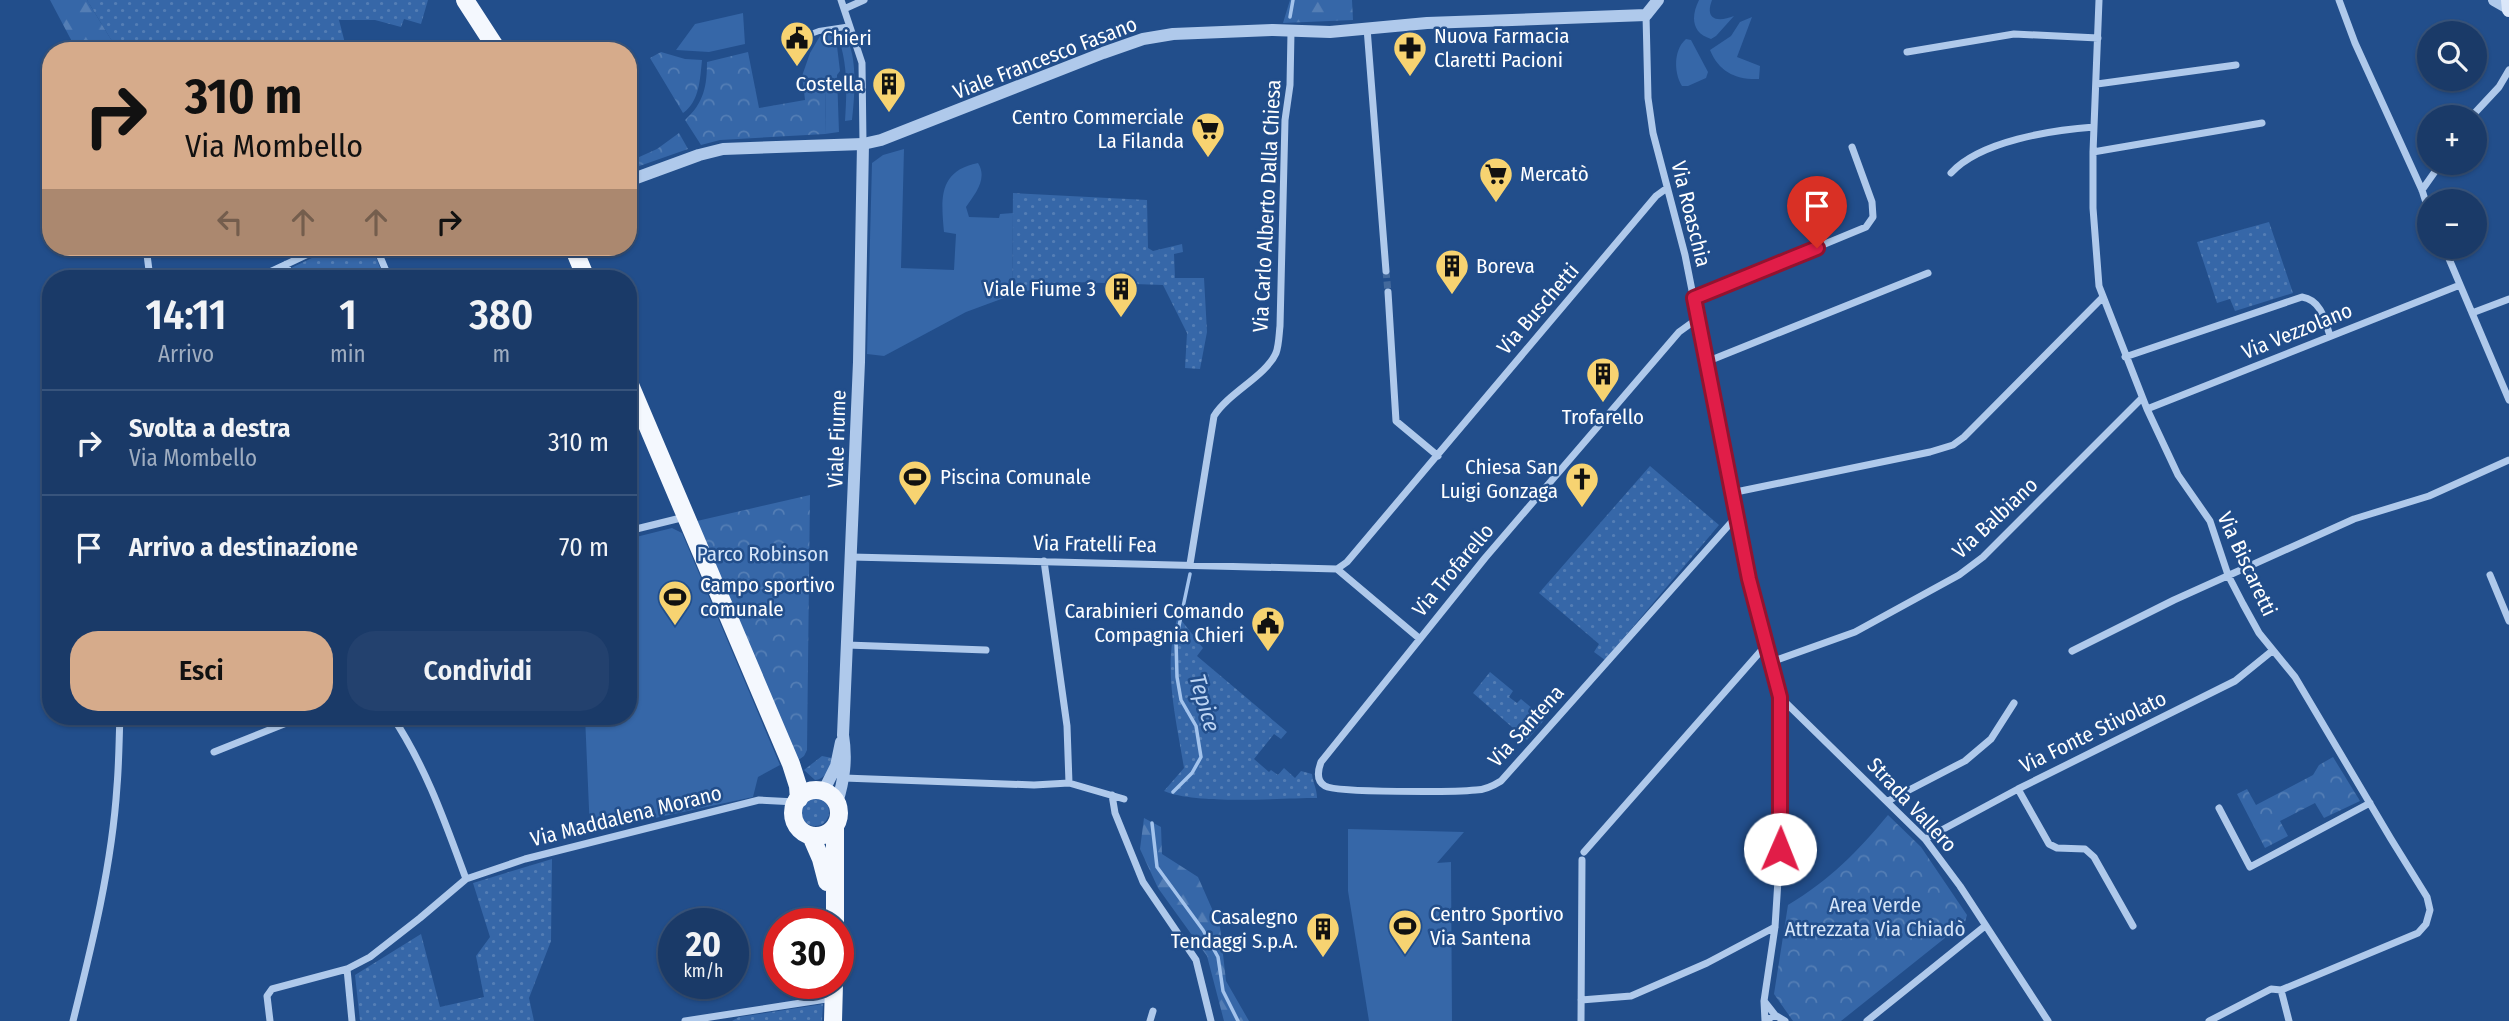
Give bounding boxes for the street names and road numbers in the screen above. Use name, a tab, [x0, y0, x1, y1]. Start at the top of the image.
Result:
street label: Viale Francesco Fasano	[949, 11, 1141, 105]
street label: Via Carlo Alberto Dalla Chiesa	[1247, 79, 1287, 333]
street label: Via Roaschia	[1665, 158, 1717, 270]
street label: Via Buschetti	[1491, 258, 1585, 360]
street label: Via Vezzolano	[2238, 297, 2356, 365]
street label: Viale Fiume	[822, 390, 852, 488]
street label: Via Balbiano	[1947, 472, 2043, 564]
street label: Via Biscaretti	[2212, 508, 2282, 620]
street label: Via Trofarello	[1407, 518, 1499, 622]
street label: Via Fratelli Fea	[1033, 530, 1157, 558]
street label: Via Santena	[1482, 680, 1570, 772]
street label: Via Fonte Stivolato	[2015, 685, 2171, 779]
street label: Strada Vallero	[1862, 752, 1962, 858]
street label: Via Maddalena Morano	[528, 780, 724, 852]

